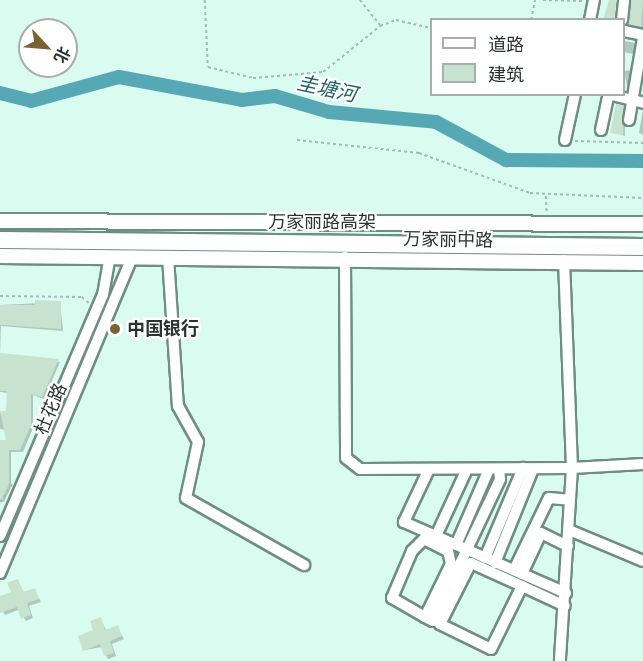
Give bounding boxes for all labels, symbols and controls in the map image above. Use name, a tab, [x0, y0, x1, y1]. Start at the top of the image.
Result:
north arrow	[18, 18, 78, 78]
legend	[430, 18, 625, 96]
text: 道路	[488, 33, 524, 56]
text: 北	[50, 43, 75, 67]
text: 建筑	[488, 63, 524, 86]
water label: 圭塘河	[295, 70, 359, 106]
street label: 万家丽路高架	[268, 211, 376, 233]
street label: 万家丽中路	[403, 228, 493, 252]
place label: 中国银行	[127, 318, 199, 340]
marker: 中国银行	[108, 322, 122, 336]
street label: 杜花路	[31, 380, 71, 438]

